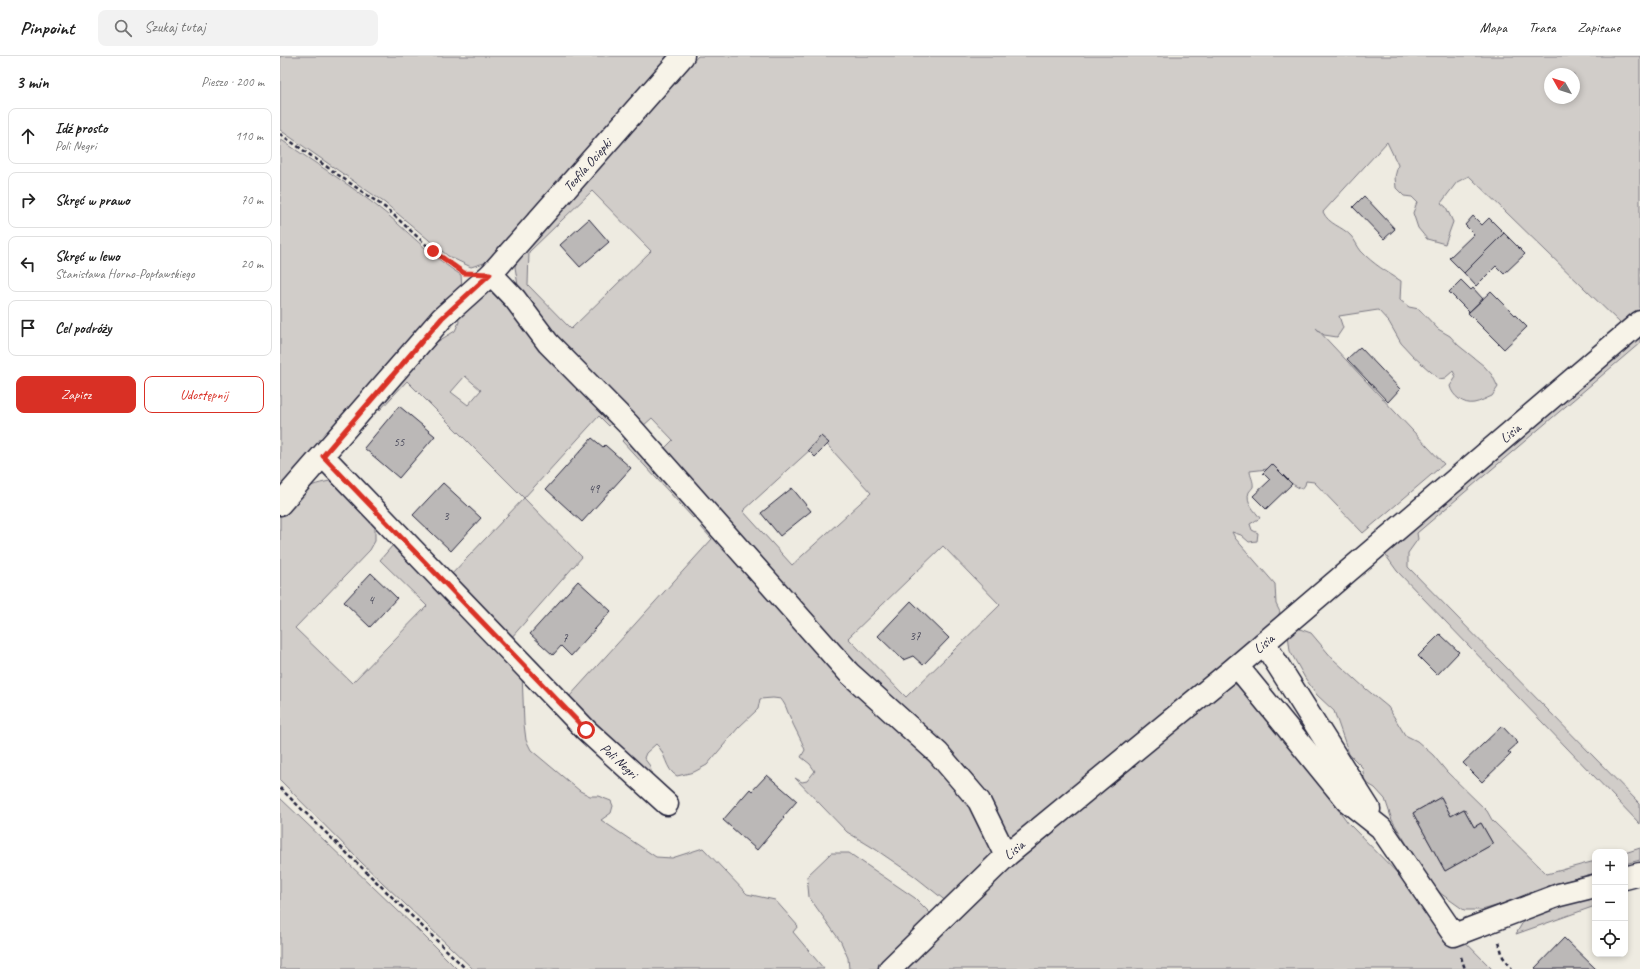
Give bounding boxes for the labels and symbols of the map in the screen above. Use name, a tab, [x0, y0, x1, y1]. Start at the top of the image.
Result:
north arrow	[1544, 68, 1580, 104]
street label: Teofila Ociepki	[559, 133, 616, 195]
route end	[424, 242, 442, 260]
street label: Lisia	[1496, 419, 1525, 447]
house number: 55	[394, 434, 405, 450]
house number: 49	[589, 481, 601, 497]
house number: 3	[443, 508, 450, 524]
house number: 4	[368, 592, 375, 608]
house number: 37	[910, 628, 921, 644]
street label: Lisia	[1250, 629, 1278, 657]
house number: 7	[562, 630, 568, 646]
route start	[577, 721, 595, 739]
street label: Poli Negri	[597, 739, 643, 783]
street label: Lisia	[1000, 835, 1029, 863]

